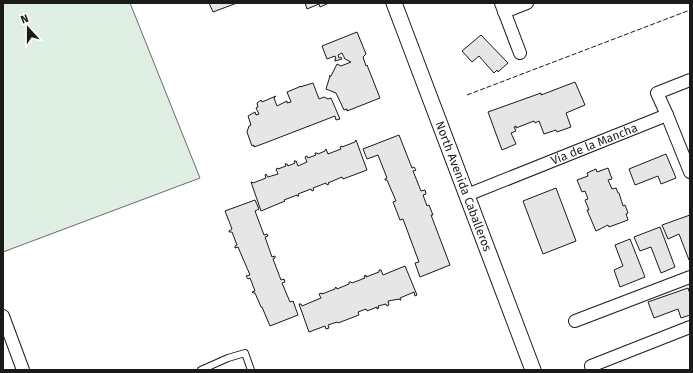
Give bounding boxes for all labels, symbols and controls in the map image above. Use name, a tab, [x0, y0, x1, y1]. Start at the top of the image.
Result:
north arrow	[8, 8, 48, 48]
text: N	[19, 12, 30, 27]
street label: North Avenida Caballeros	[432, 119, 495, 254]
street label: Via de la Mancha	[549, 121, 640, 168]

